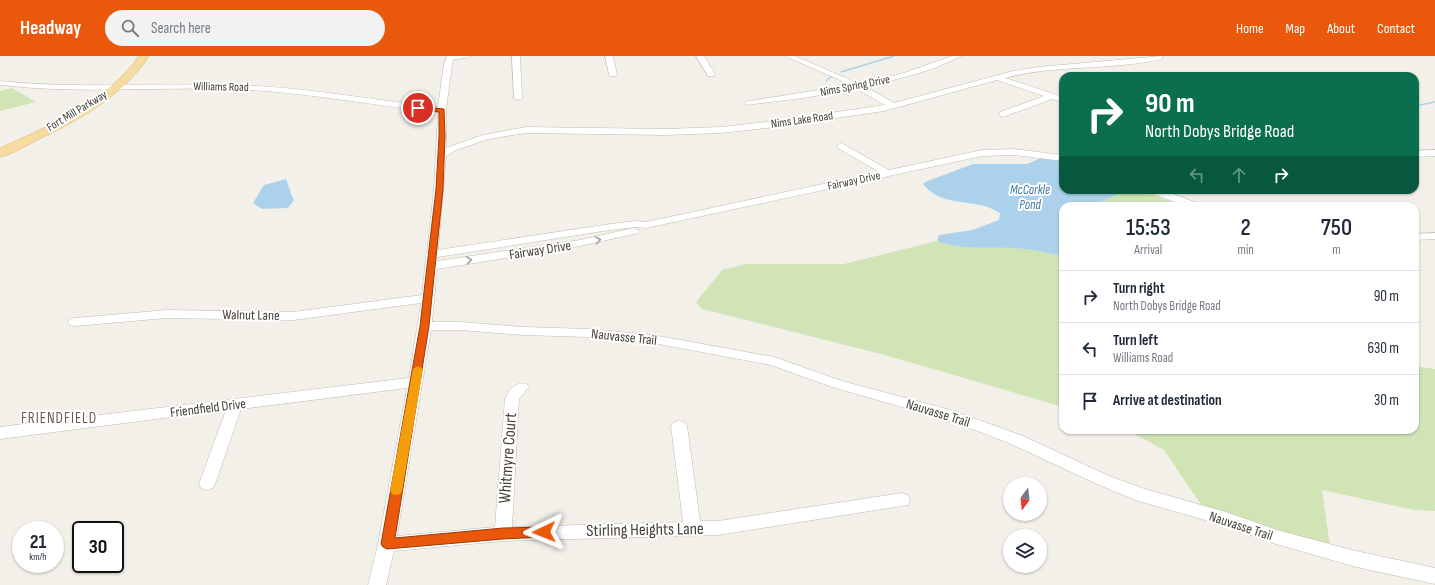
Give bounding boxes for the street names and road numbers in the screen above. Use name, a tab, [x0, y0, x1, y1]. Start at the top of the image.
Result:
street label: Nims Spring Drive	[819, 72, 891, 100]
street label: Williams Road	[193, 79, 249, 95]
street label: Fort Mill Parkway	[44, 87, 110, 135]
street label: Nims Lake Road	[770, 108, 834, 132]
street label: Fairway Drive	[826, 168, 882, 194]
street label: Fairway Drive	[508, 237, 572, 263]
street label: Walnut Lane	[222, 306, 280, 324]
street label: Nauvasse Trail	[590, 325, 658, 349]
street label: Friendfield Drive	[169, 395, 247, 421]
street label: Nauvasse Trail	[904, 395, 972, 431]
street label: Whitmyre Court	[495, 412, 521, 504]
street label: Nauvasse Trail	[1207, 508, 1275, 544]
street label: Stirling Heights Lane	[586, 519, 704, 541]

